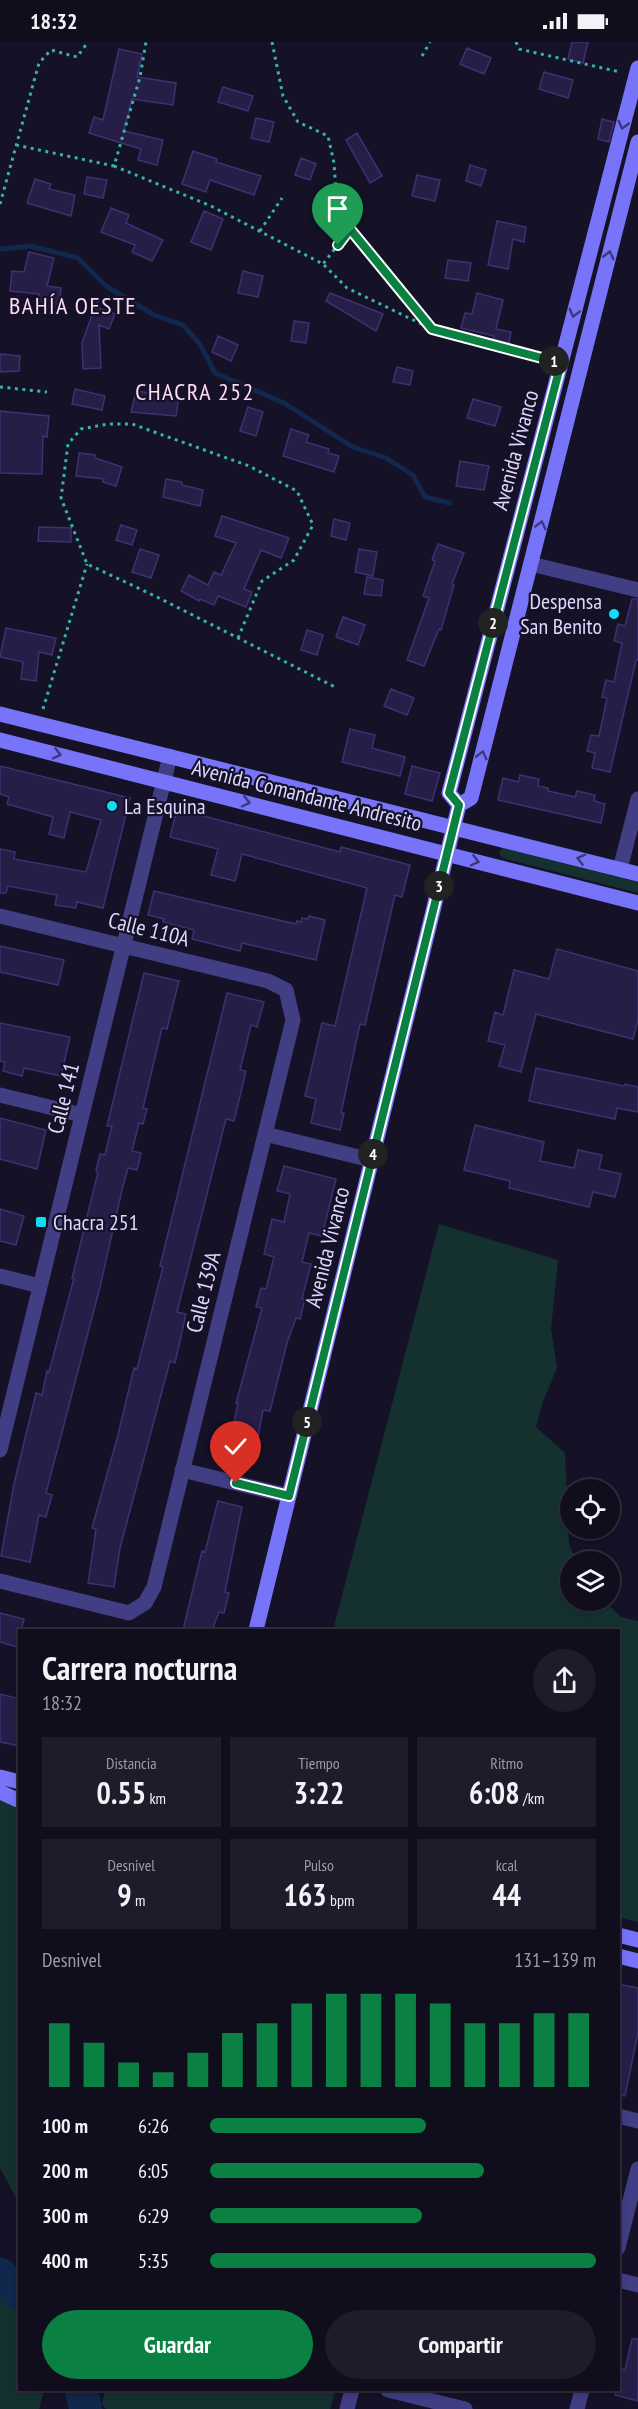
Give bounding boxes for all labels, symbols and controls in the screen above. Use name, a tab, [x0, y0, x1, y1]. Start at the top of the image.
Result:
text: 18:32	[30, 7, 78, 35]
one-way arrow	[618, 119, 631, 129]
pin	[312, 183, 363, 245]
icon: arrive	[321, 192, 354, 225]
one-way arrow	[602, 250, 615, 260]
district label: BAHÍA OESTE	[9, 290, 137, 321]
one-way arrow	[569, 308, 582, 318]
pin: 1	[539, 346, 569, 376]
text: 1	[550, 351, 558, 371]
district label: CHACRA 252	[135, 376, 255, 407]
street label: Avenida Vivanco	[486, 387, 544, 513]
one-way arrow	[534, 520, 547, 530]
place label: Despensa San Benito	[520, 587, 602, 640]
marker: Despensa San Benito	[607, 607, 621, 621]
pin: 2	[478, 608, 508, 638]
text: 2	[489, 613, 497, 633]
one-way arrow	[51, 747, 61, 759]
one-way arrow	[475, 750, 488, 760]
street label: Avenida Comandante Andresito	[189, 753, 425, 837]
place label: La Esquina	[124, 792, 205, 820]
one-way arrow	[240, 795, 250, 808]
marker: La Esquina	[105, 799, 119, 813]
one-way arrow	[470, 854, 480, 867]
one-way arrow	[576, 854, 586, 867]
pin: 3	[424, 871, 454, 901]
text: 3	[435, 876, 443, 896]
street label: Calle 110A	[105, 905, 193, 953]
street label: Calle 141	[41, 1060, 85, 1136]
pin: 4	[358, 1139, 388, 1169]
text: 4	[369, 1144, 377, 1164]
street label: Avenida Vivanco	[299, 1184, 355, 1310]
place label: Chacra 251	[53, 1208, 139, 1236]
marker: Chacra 251	[34, 1215, 48, 1229]
street label: Calle 139A	[179, 1248, 227, 1336]
pin: 5	[292, 1407, 322, 1437]
text: 5	[303, 1412, 311, 1432]
pin	[210, 1421, 261, 1483]
icon: check	[219, 1430, 252, 1463]
map controls	[560, 1479, 620, 1611]
button: locate	[560, 1479, 620, 1539]
button: layers	[560, 1551, 620, 1611]
text: Carrera nocturna	[42, 1646, 237, 1689]
button: share	[533, 1649, 596, 1712]
text: 18:32	[42, 1690, 82, 1716]
text: Distancia	[106, 1753, 157, 1773]
text: Tiempo	[298, 1753, 340, 1773]
text: Ritmo	[490, 1753, 523, 1773]
text: 0.55	[97, 1773, 146, 1812]
text: 3:22	[294, 1773, 344, 1812]
text: 6:08	[469, 1773, 520, 1812]
text: km	[146, 1788, 166, 1808]
text: /km	[520, 1788, 544, 1808]
text: Desnivel	[108, 1855, 155, 1875]
text: Pulso	[304, 1855, 334, 1875]
text: kcal	[496, 1855, 518, 1875]
text: 9	[117, 1875, 132, 1914]
text: 163	[284, 1875, 327, 1914]
text: 44	[492, 1875, 521, 1914]
text: m	[132, 1890, 145, 1910]
text: bpm	[327, 1890, 354, 1910]
text: Desnivel	[42, 1947, 101, 1973]
text: 131–139 m	[514, 1947, 596, 1973]
text: 100 m	[42, 2113, 88, 2139]
text: 6:26	[138, 2113, 169, 2139]
text: 200 m	[42, 2158, 88, 2184]
text: 6:05	[138, 2158, 169, 2184]
text: 300 m	[42, 2203, 88, 2229]
text: 6:29	[138, 2203, 169, 2229]
text: 400 m	[42, 2248, 88, 2274]
text: 5:35	[138, 2248, 169, 2274]
button: Guardar	[42, 2310, 313, 2379]
button: Compartir	[325, 2310, 596, 2379]

